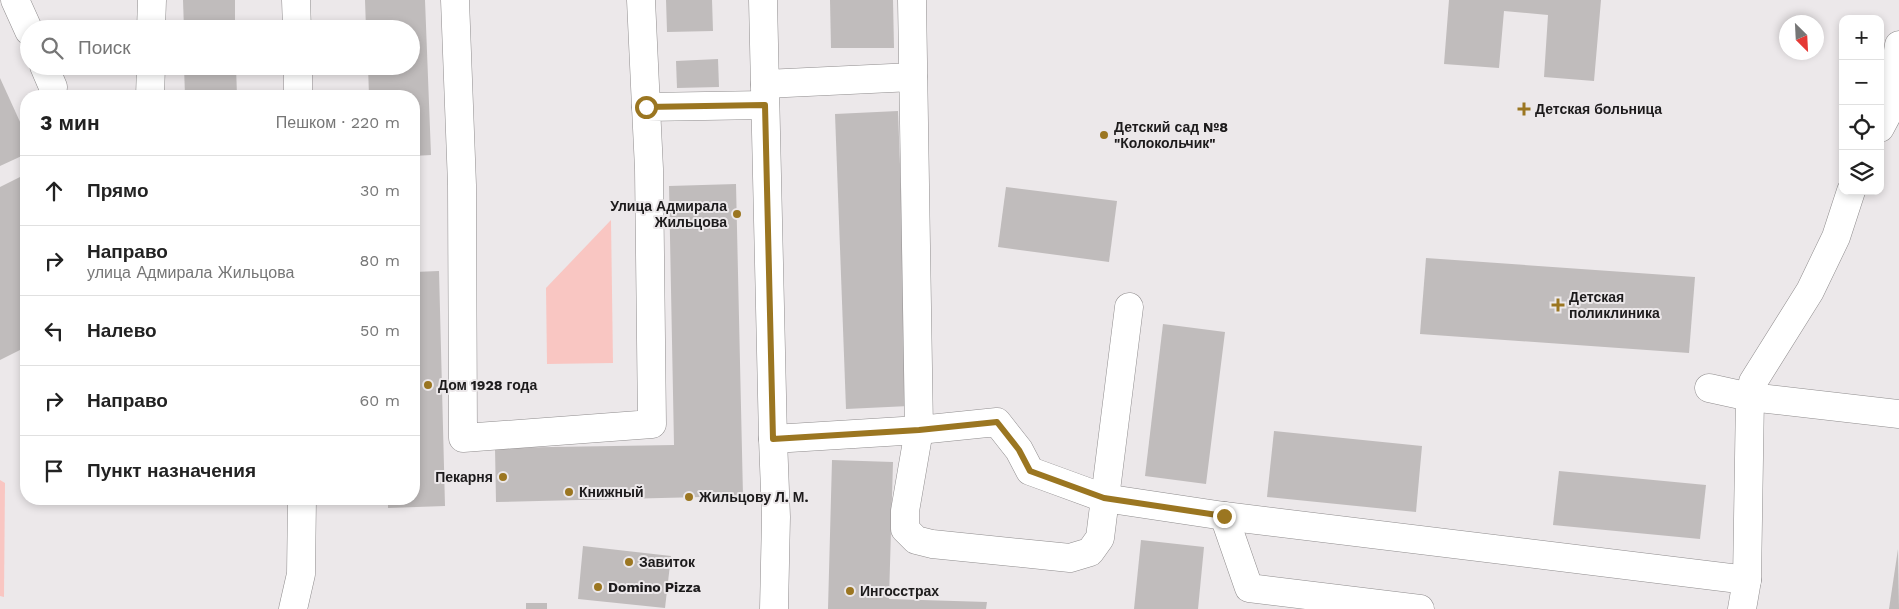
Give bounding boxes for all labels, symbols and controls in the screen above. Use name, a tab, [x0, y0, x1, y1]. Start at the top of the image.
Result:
north arrow	[1779, 15, 1824, 60]
map controls	[1839, 15, 1884, 195]
button: +	[1839, 15, 1884, 60]
search box	[20, 20, 420, 75]
icon: search	[38, 34, 66, 62]
text: Поиск	[78, 36, 131, 59]
button: −	[1839, 60, 1884, 105]
route start	[635, 96, 658, 119]
place label: Детская больница	[1535, 101, 1662, 117]
marker: Детская больница	[1517, 102, 1531, 116]
button: locate	[1839, 105, 1884, 150]
text: 3 мин	[40, 110, 100, 135]
text: Пешком · 220 m	[276, 113, 400, 132]
place label: Детский сад №8 "Колокольчик"	[1114, 119, 1228, 151]
marker: Детский сад №8 "Колокольчик"	[1098, 129, 1110, 141]
button: layers	[1839, 150, 1884, 195]
icon: ahead	[40, 177, 68, 205]
text: Прямо	[87, 179, 149, 202]
text: 30 m	[360, 181, 400, 200]
place label: Улица Адмирала Жильцова	[610, 198, 727, 230]
marker: Улица Адмирала Жильцова	[731, 208, 743, 220]
text: Направо	[87, 240, 168, 263]
icon: right	[40, 247, 68, 275]
text: 80 m	[359, 251, 400, 270]
text: улица Адмирала Жильцова	[87, 263, 294, 282]
place label: Детская поликлиника	[1569, 289, 1660, 321]
marker: Детская поликлиника	[1551, 298, 1565, 312]
icon: left	[40, 317, 68, 345]
text: Налево	[87, 319, 157, 342]
text: 50 m	[360, 321, 400, 340]
place label: Дом 1928 года	[438, 377, 537, 393]
marker: Дом 1928 года	[422, 379, 434, 391]
icon: right	[40, 387, 68, 415]
text: Направо	[87, 389, 168, 412]
text: 60 m	[360, 391, 400, 410]
icon: arrive	[40, 457, 68, 485]
text: Пункт назначения	[87, 459, 256, 482]
place label: Пекарня	[435, 469, 493, 485]
marker: Пекарня	[497, 471, 509, 483]
place label: Книжный	[579, 484, 644, 500]
marker: Книжный	[563, 486, 575, 498]
place label: Жильцову Л. М.	[698, 489, 809, 505]
marker: Жильцову Л. М.	[683, 491, 695, 503]
route end	[1213, 505, 1236, 528]
place label: Завиток	[639, 554, 696, 570]
marker: Завиток	[623, 556, 635, 568]
place label: Domino Pizza	[608, 579, 702, 595]
marker: Domino Pizza	[592, 581, 604, 593]
place label: Ингосстрах	[860, 583, 939, 599]
marker: Ингосстрах	[844, 585, 856, 597]

